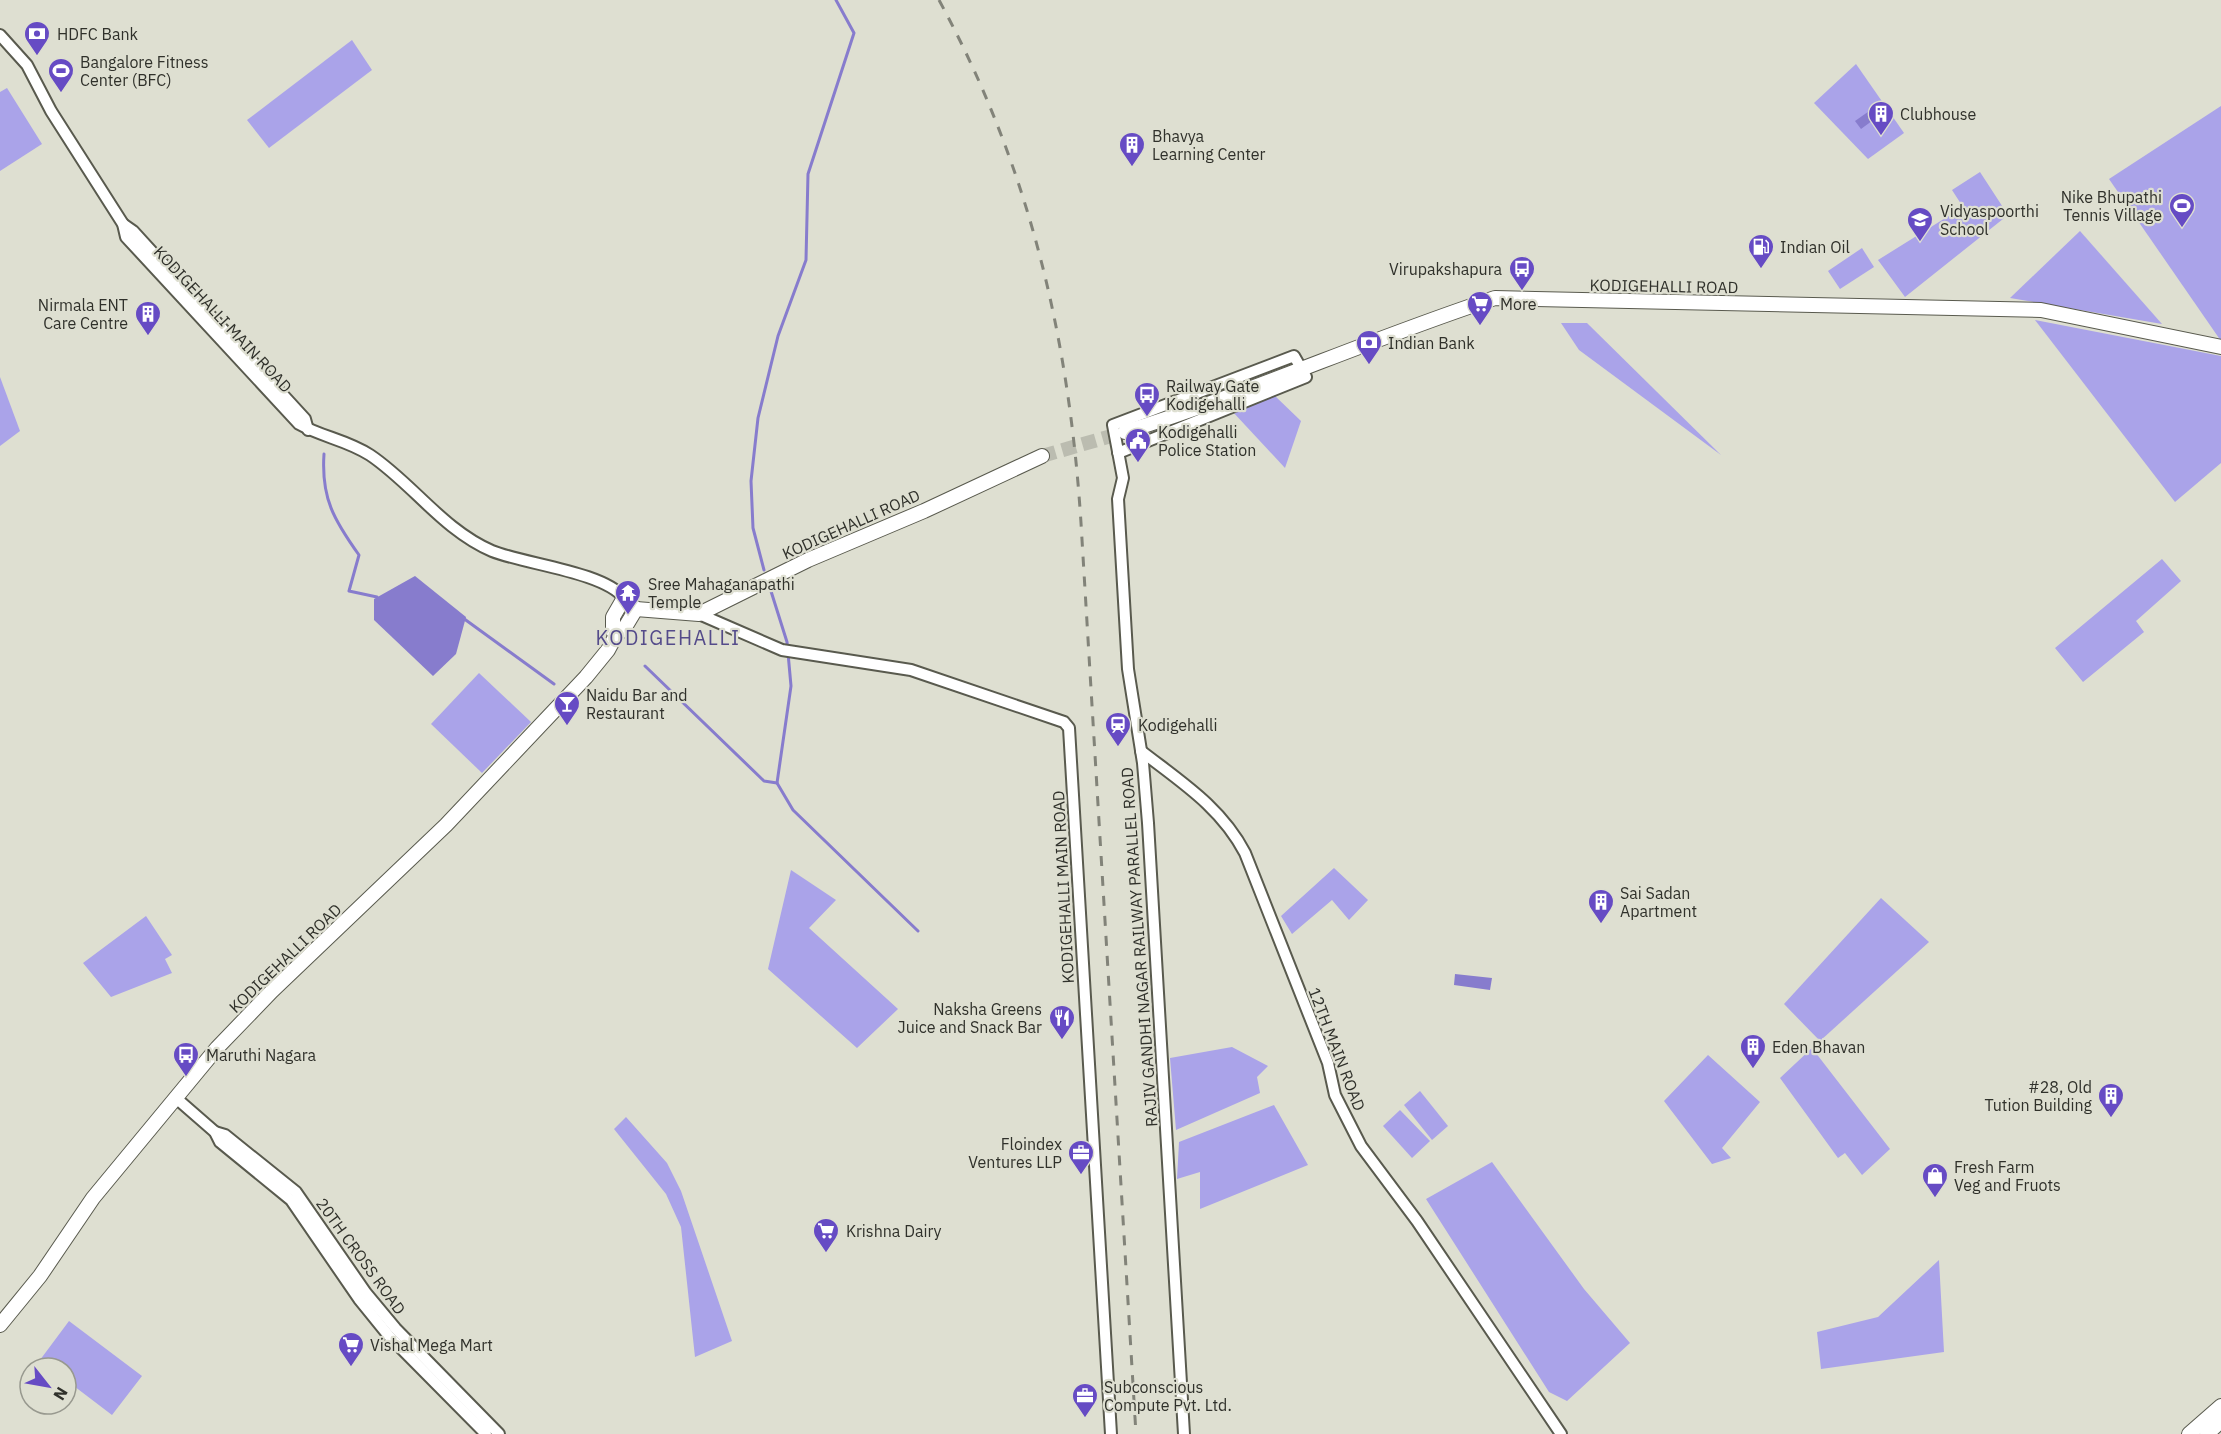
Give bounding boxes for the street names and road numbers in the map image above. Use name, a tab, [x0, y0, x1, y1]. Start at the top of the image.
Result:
street label: KODIGEHALLI MAIN ROAD	[150, 241, 296, 397]
street label: KODIGEHALLI ROAD	[1590, 275, 1738, 297]
street label: KODIGEHALLI ROAD	[779, 485, 923, 563]
street label: RAJIV GANDHI NAGAR RAILWAY PARALLEL ROAD	[1116, 766, 1162, 1128]
street label: KODIGEHALLI MAIN ROAD	[1048, 790, 1078, 984]
street label: KODIGEHALLI ROAD	[225, 899, 345, 1017]
street label: 12TH MAIN ROAD	[1304, 985, 1370, 1113]
street label: 20TH CROSS ROAD	[312, 1194, 410, 1318]

